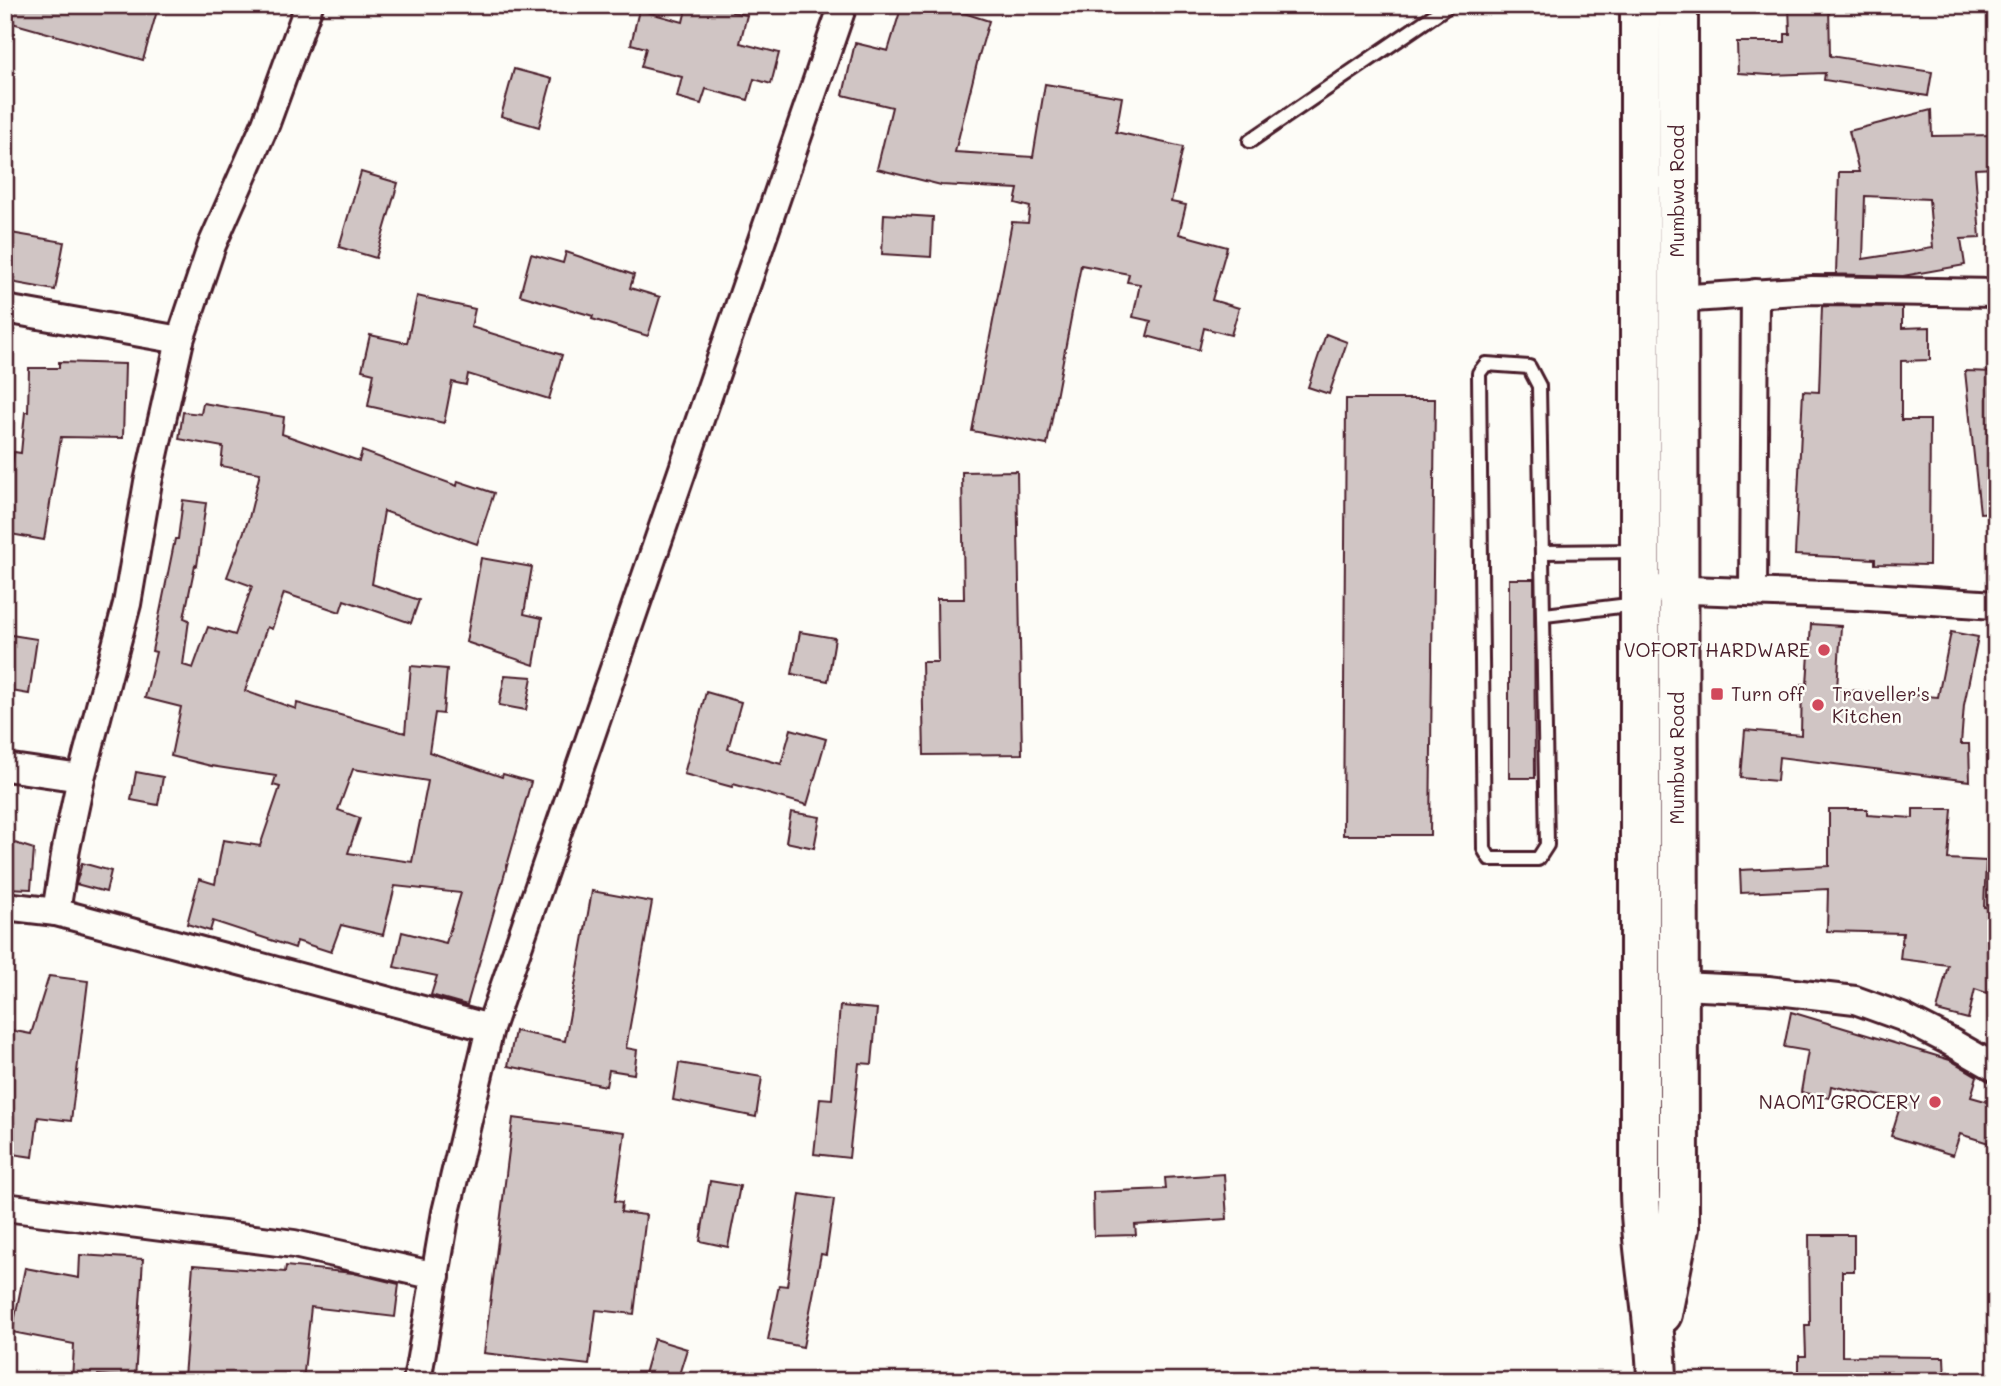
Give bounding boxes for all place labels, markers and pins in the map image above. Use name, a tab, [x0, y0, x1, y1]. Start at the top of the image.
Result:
place label: VOFORT HARDWARE	[1623, 637, 1810, 662]
marker: VOFORT HARDWARE	[1816, 642, 1832, 658]
place label: Turn off	[1731, 681, 1805, 706]
place label: Traveller's Kitchen	[1832, 681, 1930, 728]
marker: Turn off	[1709, 686, 1725, 702]
marker: Traveller's Kitchen	[1810, 697, 1826, 713]
place label: NAOMI GROCERY	[1759, 1089, 1921, 1114]
marker: NAOMI GROCERY	[1927, 1094, 1943, 1110]

